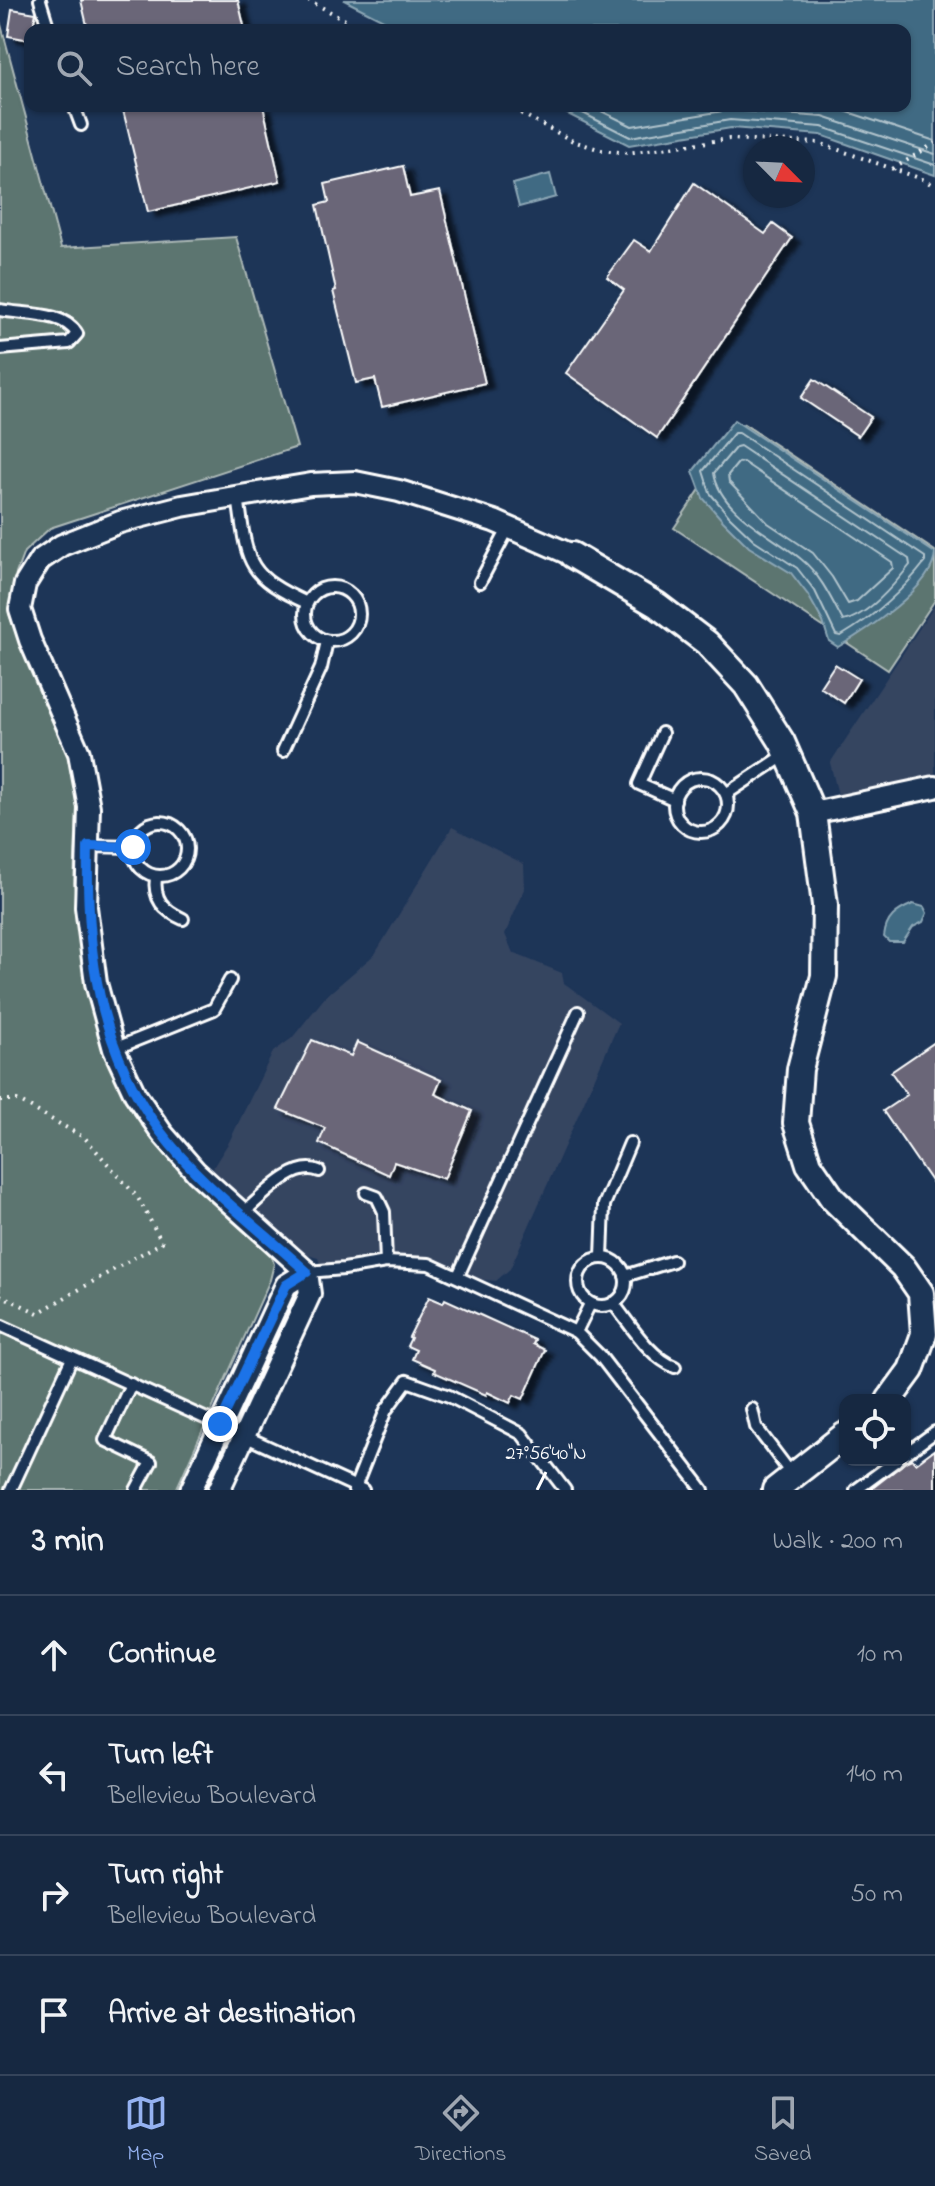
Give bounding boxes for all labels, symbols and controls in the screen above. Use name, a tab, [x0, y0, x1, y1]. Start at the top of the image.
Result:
search box	[24, 24, 911, 112]
icon: search	[52, 46, 96, 90]
text: Search here	[116, 46, 260, 90]
north arrow	[743, 136, 815, 208]
route start	[115, 829, 151, 865]
map controls	[839, 1394, 911, 1466]
button: locate	[839, 1394, 911, 1466]
route end	[202, 1406, 238, 1442]
text: 27°56'40"N	[506, 1440, 586, 1469]
text: 3 min	[32, 1517, 104, 1567]
text: Walk · 200 m	[772, 1523, 903, 1561]
icon: ahead	[32, 1633, 76, 1677]
text: Continue	[108, 1633, 216, 1677]
text: 10 m	[857, 1636, 903, 1674]
text: Turn left	[108, 1734, 213, 1778]
icon: left	[32, 1753, 76, 1797]
text: 140 m	[846, 1756, 903, 1794]
text: Belleview Boulevard	[108, 1778, 316, 1816]
text: Turn right	[108, 1854, 223, 1898]
icon: right	[32, 1873, 76, 1917]
text: 50 m	[850, 1876, 903, 1914]
text: Belleview Boulevard	[108, 1898, 316, 1936]
icon: arrive	[32, 1993, 76, 2037]
text: Arrive at destination	[108, 1993, 356, 2037]
tab: Map	[124, 2091, 168, 2171]
tab: Directions	[415, 2091, 507, 2171]
tab: Saved	[754, 2091, 811, 2171]

